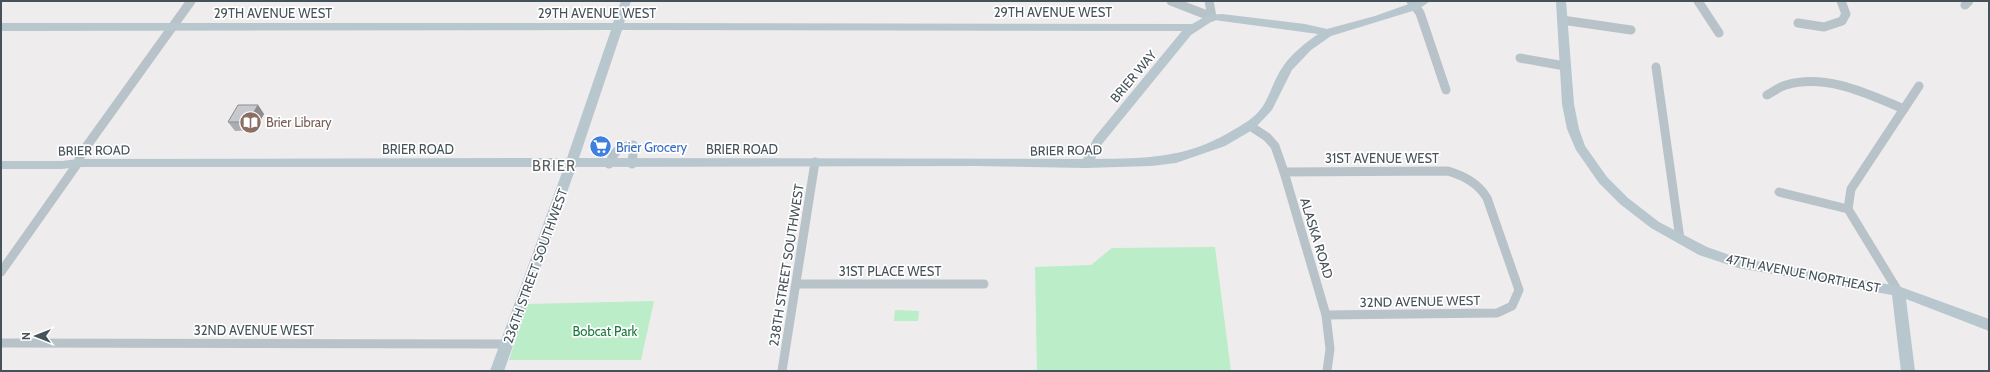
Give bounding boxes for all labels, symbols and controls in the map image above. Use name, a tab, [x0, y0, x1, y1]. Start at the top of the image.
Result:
street label: 29TH AVENUE WEST	[994, 4, 1112, 20]
street label: 29TH AVENUE WEST	[214, 5, 332, 21]
street label: 29TH AVENUE WEST	[538, 5, 656, 21]
street label: BRIER WAY	[1107, 46, 1160, 105]
library icon: Brier Library	[237, 109, 263, 135]
place label: Brier Library	[266, 114, 332, 130]
supermarket icon: Brier Grocery	[588, 134, 614, 160]
place label: Brier Grocery	[616, 139, 688, 155]
street label: BRIER ROAD	[58, 141, 130, 159]
street label: BRIER ROAD	[382, 141, 454, 157]
street label: BRIER ROAD	[706, 141, 778, 157]
street label: BRIER ROAD	[1030, 141, 1102, 159]
street label: 31ST AVENUE WEST	[1325, 150, 1439, 166]
district label: BRIER	[532, 157, 576, 175]
street label: 238TH STREET SOUTHWEST	[765, 182, 807, 347]
street label: 236TH STREET SOUTHWEST	[499, 186, 571, 346]
street label: ALASKA ROAD	[1297, 196, 1337, 280]
street label: 47TH AVENUE NORTHEAST	[1724, 250, 1882, 296]
street label: 31ST PLACE WEST	[839, 263, 941, 279]
street label: 32ND AVENUE WEST	[1360, 292, 1480, 310]
north arrow	[16, 316, 56, 356]
street label: 32ND AVENUE WEST	[194, 322, 314, 338]
park label: Bobcat Park	[573, 323, 638, 339]
text: N	[19, 332, 33, 340]

